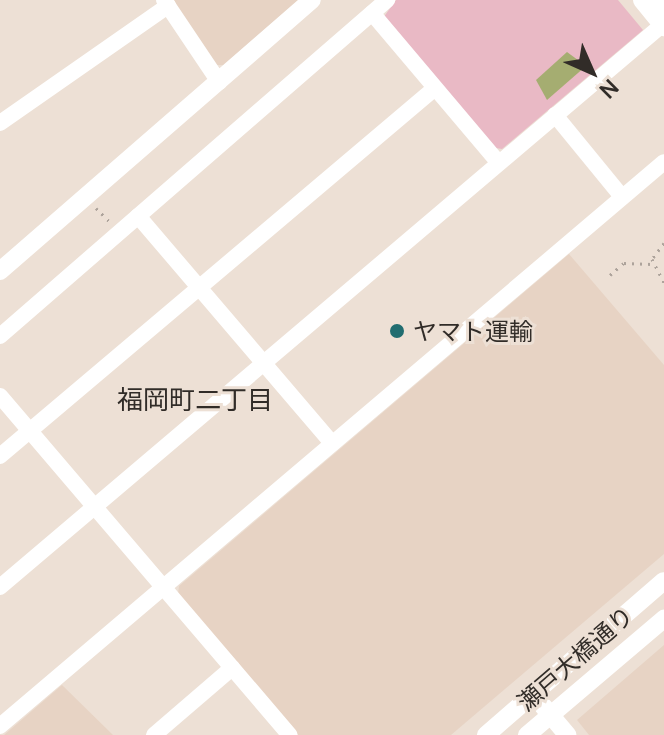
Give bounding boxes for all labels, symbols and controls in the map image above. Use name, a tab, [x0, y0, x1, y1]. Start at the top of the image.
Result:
north arrow	[552, 32, 632, 112]
text: N	[593, 73, 625, 105]
place label: ヤマト運輸	[413, 317, 533, 345]
marker: ヤマト運輸	[388, 322, 406, 340]
district label: 福岡町二丁目	[117, 384, 273, 416]
street label: 瀬戸大橋通り	[511, 600, 639, 716]

